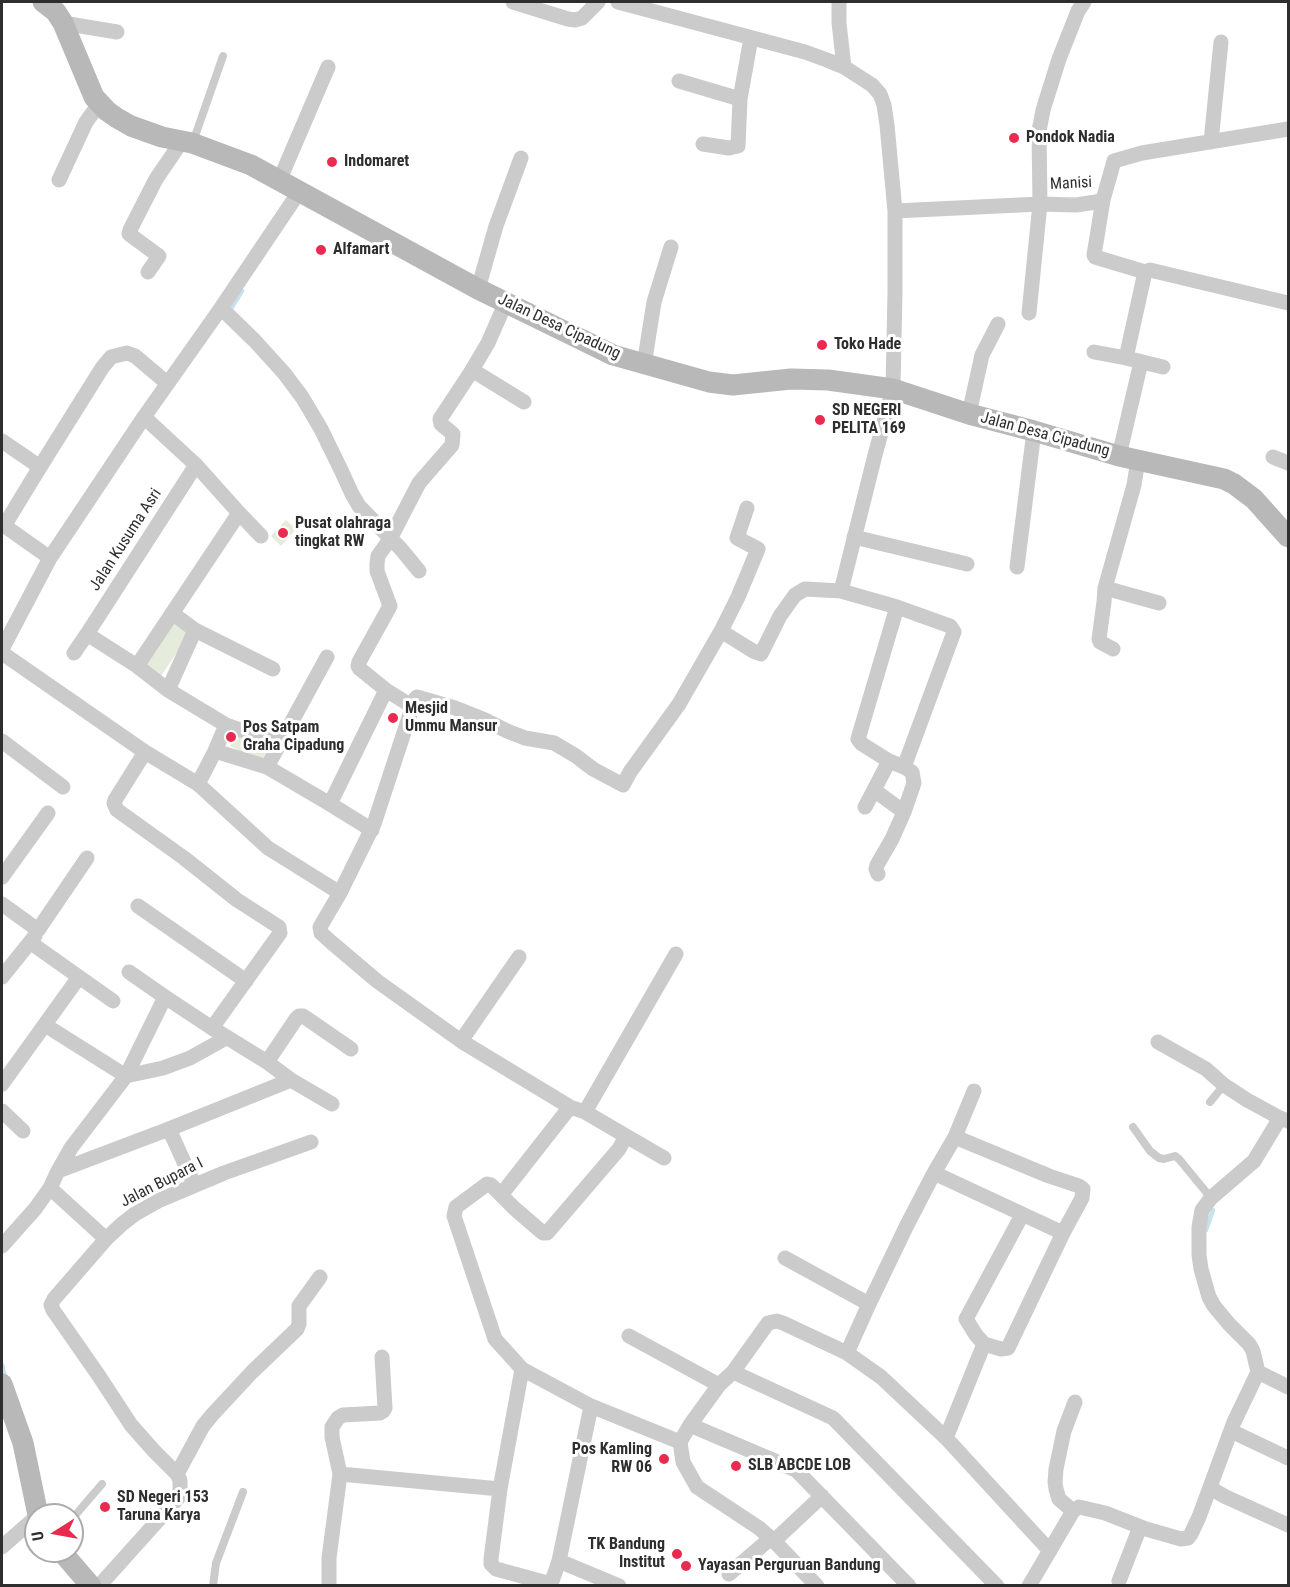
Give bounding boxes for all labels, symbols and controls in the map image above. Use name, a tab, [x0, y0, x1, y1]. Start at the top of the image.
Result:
place label: Pondok Nadia	[1026, 128, 1115, 148]
marker: Pondok Nadia	[1007, 131, 1021, 145]
place label: Indomaret	[344, 152, 409, 172]
marker: Indomaret	[325, 155, 339, 169]
street label: Manisi	[1049, 173, 1093, 195]
place label: Alfamart	[333, 240, 389, 260]
marker: Alfamart	[314, 243, 328, 257]
street label: Jalan Desa Cipadung	[495, 290, 623, 364]
place label: Toko Hade	[834, 335, 901, 355]
marker: Toko Hade	[815, 338, 829, 352]
place label: SD NEGERI PELITA 169	[832, 401, 906, 439]
street label: Jalan Desa Cipadung	[978, 409, 1112, 461]
marker: SD NEGERI PELITA 169	[813, 413, 827, 427]
street label: Jalan Kusuma Asri	[86, 485, 166, 595]
place label: Pusat olahraga tingkat RW	[295, 514, 391, 552]
marker: Pusat olahraga tingkat RW	[276, 526, 290, 540]
place label: Mesjid Ummu Mansur	[405, 699, 497, 737]
marker: Mesjid Ummu Mansur	[386, 711, 400, 725]
place label: Pos Satpam Graha Cipadung	[243, 718, 344, 756]
marker: Pos Satpam Graha Cipadung	[224, 730, 238, 744]
street label: Jalan Bupara I	[118, 1154, 206, 1212]
place label: Pos Kamling RW 06	[572, 1440, 652, 1478]
marker: Pos Kamling RW 06	[657, 1452, 671, 1466]
place label: SLB ABCDE LOB	[748, 1456, 851, 1476]
marker: SLB ABCDE LOB	[729, 1459, 743, 1473]
place label: SD Negeri 153 Taruna Karya	[117, 1488, 209, 1526]
marker: SD Negeri 153 Taruna Karya	[98, 1500, 112, 1514]
north arrow	[24, 1503, 84, 1563]
text: U	[28, 1530, 48, 1542]
place label: TK Bandung Institut	[588, 1535, 665, 1573]
marker: TK Bandung Institut	[670, 1547, 684, 1561]
place label: Yayasan Perguruan Bandung	[698, 1556, 881, 1576]
marker: Yayasan Perguruan Bandung	[679, 1559, 693, 1573]

